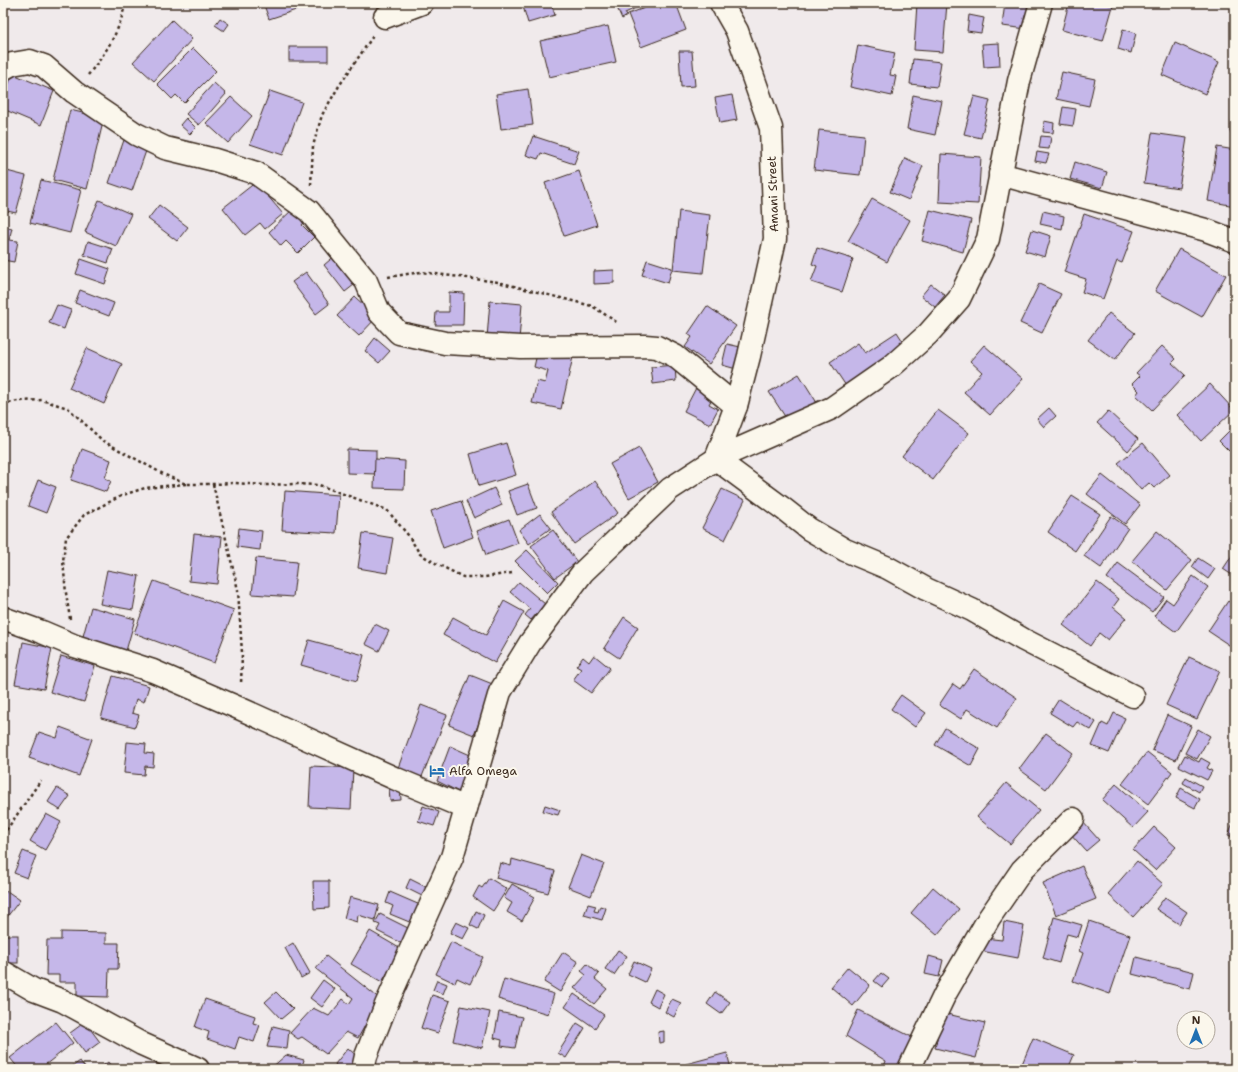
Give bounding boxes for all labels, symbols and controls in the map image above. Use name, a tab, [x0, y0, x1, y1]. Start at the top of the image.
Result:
street label: Amani Street	[764, 156, 782, 232]
hotel icon: Alfa Omega	[428, 762, 446, 780]
place label: Alfa Omega	[449, 763, 517, 779]
north arrow	[1176, 1010, 1216, 1050]
text: N	[1192, 1013, 1201, 1028]

